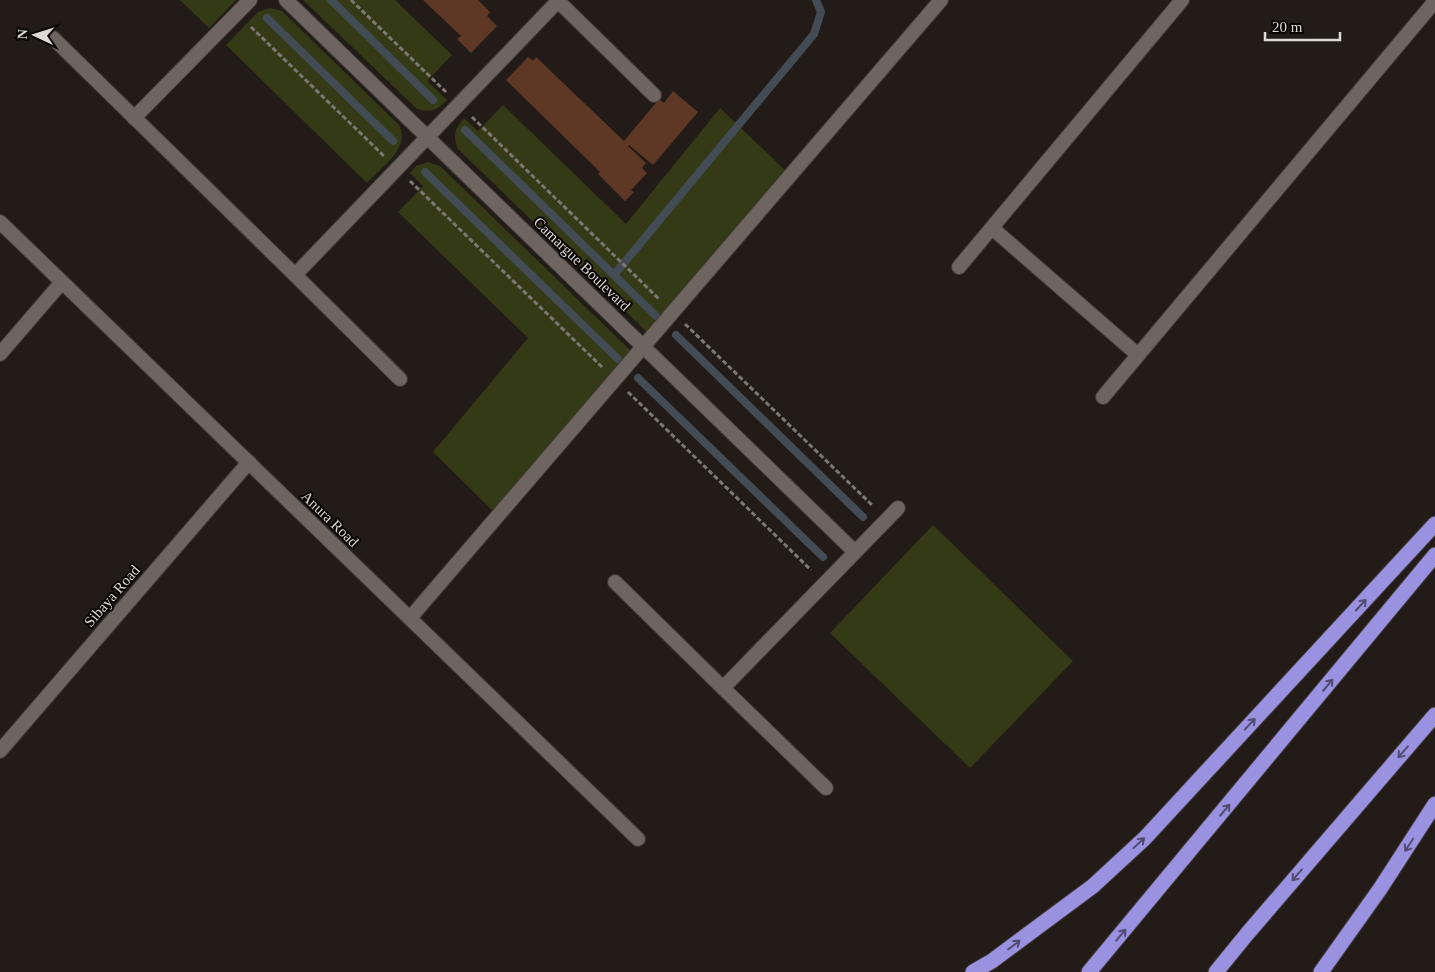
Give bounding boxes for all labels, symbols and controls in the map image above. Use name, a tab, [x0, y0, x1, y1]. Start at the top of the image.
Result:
north arrow	[10, 10, 60, 60]
scale bar	[1265, 10, 1340, 42]
text: 20 m	[1272, 19, 1303, 35]
text: N	[15, 29, 30, 40]
street label: Camargue Boulevard	[531, 214, 634, 314]
street label: Anura Road	[298, 488, 362, 550]
street label: Sibaya Road	[81, 562, 143, 630]
one-way arrow	[1355, 598, 1367, 611]
one-way arrow	[1323, 678, 1334, 691]
one-way arrow	[1244, 718, 1256, 730]
one-way arrow	[1398, 745, 1409, 758]
one-way arrow	[1219, 804, 1230, 817]
one-way arrow	[1133, 837, 1146, 849]
one-way arrow	[1403, 838, 1414, 852]
one-way arrow	[1292, 868, 1303, 881]
one-way arrow	[1115, 928, 1126, 941]
one-way arrow	[1007, 940, 1021, 950]

